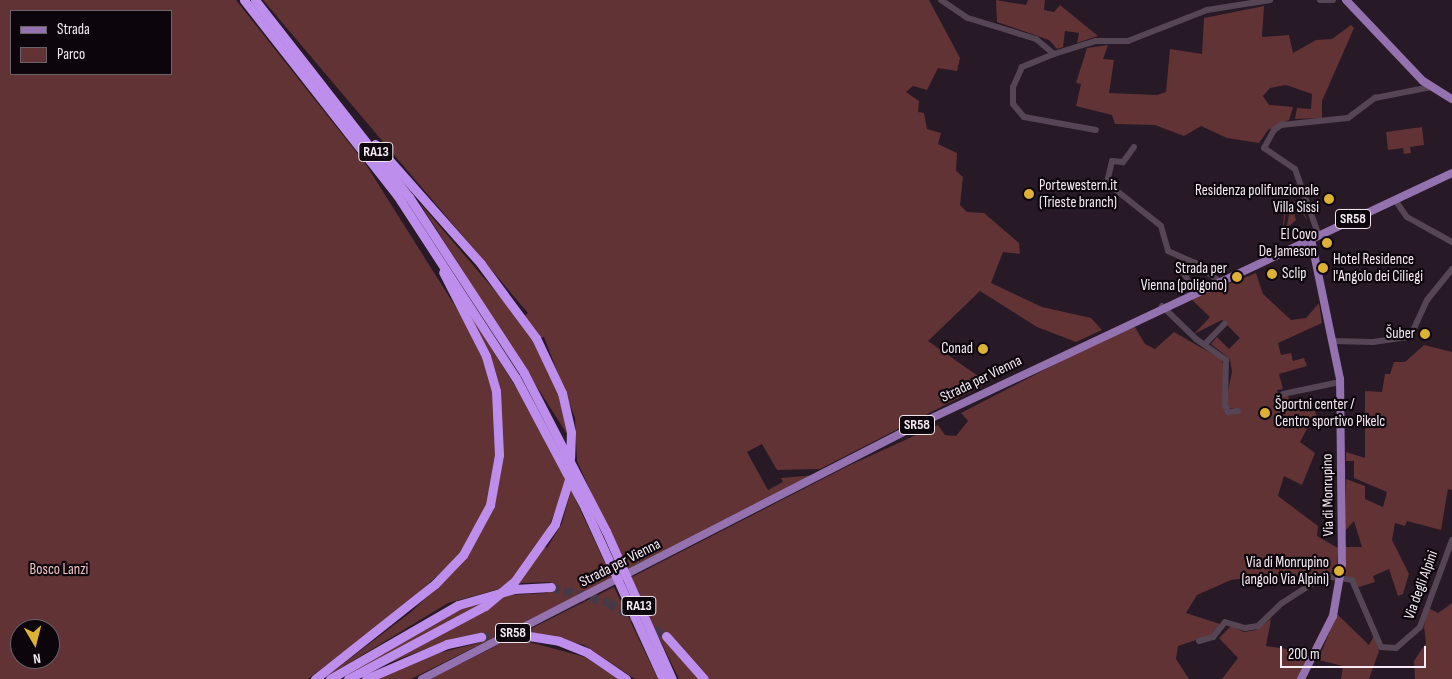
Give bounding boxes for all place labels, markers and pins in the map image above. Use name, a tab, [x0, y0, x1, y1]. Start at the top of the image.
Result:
place label: Portewestern.it (Trieste branch)	[1039, 176, 1118, 211]
place label: Residenza polifunzionale Villa Sissi	[1195, 181, 1319, 216]
marker: Portewestern.it (Trieste branch)	[1023, 188, 1035, 200]
marker: Residenza polifunzionale Villa Sissi	[1323, 193, 1335, 205]
place label: El Covo De Jameson	[1259, 225, 1317, 260]
marker: El Covo De Jameson	[1321, 237, 1333, 249]
place label: Hotel Residence l'Angolo dei Ciliegi	[1333, 250, 1423, 285]
place label: Strada per Vienna (poligono)	[1141, 259, 1227, 294]
marker: Hotel Residence l'Angolo dei Ciliegi	[1317, 262, 1329, 274]
place label: Sclip	[1282, 265, 1307, 283]
marker: Sclip	[1266, 268, 1278, 280]
marker: Strada per Vienna (poligono)	[1231, 271, 1243, 283]
place label: Šuber	[1386, 325, 1415, 343]
marker: Šuber	[1419, 328, 1431, 340]
place label: Conad	[941, 340, 973, 358]
marker: Conad	[977, 343, 989, 355]
place label: Športni center / Centro sportivo Pikelc	[1275, 395, 1385, 430]
marker: Športni center / Centro sportivo Pikelc	[1259, 407, 1271, 419]
place label: Via di Monrupino (angolo Via Alpini)	[1241, 553, 1329, 588]
marker: Via di Monrupino (angolo Via Alpini)	[1333, 565, 1345, 577]

